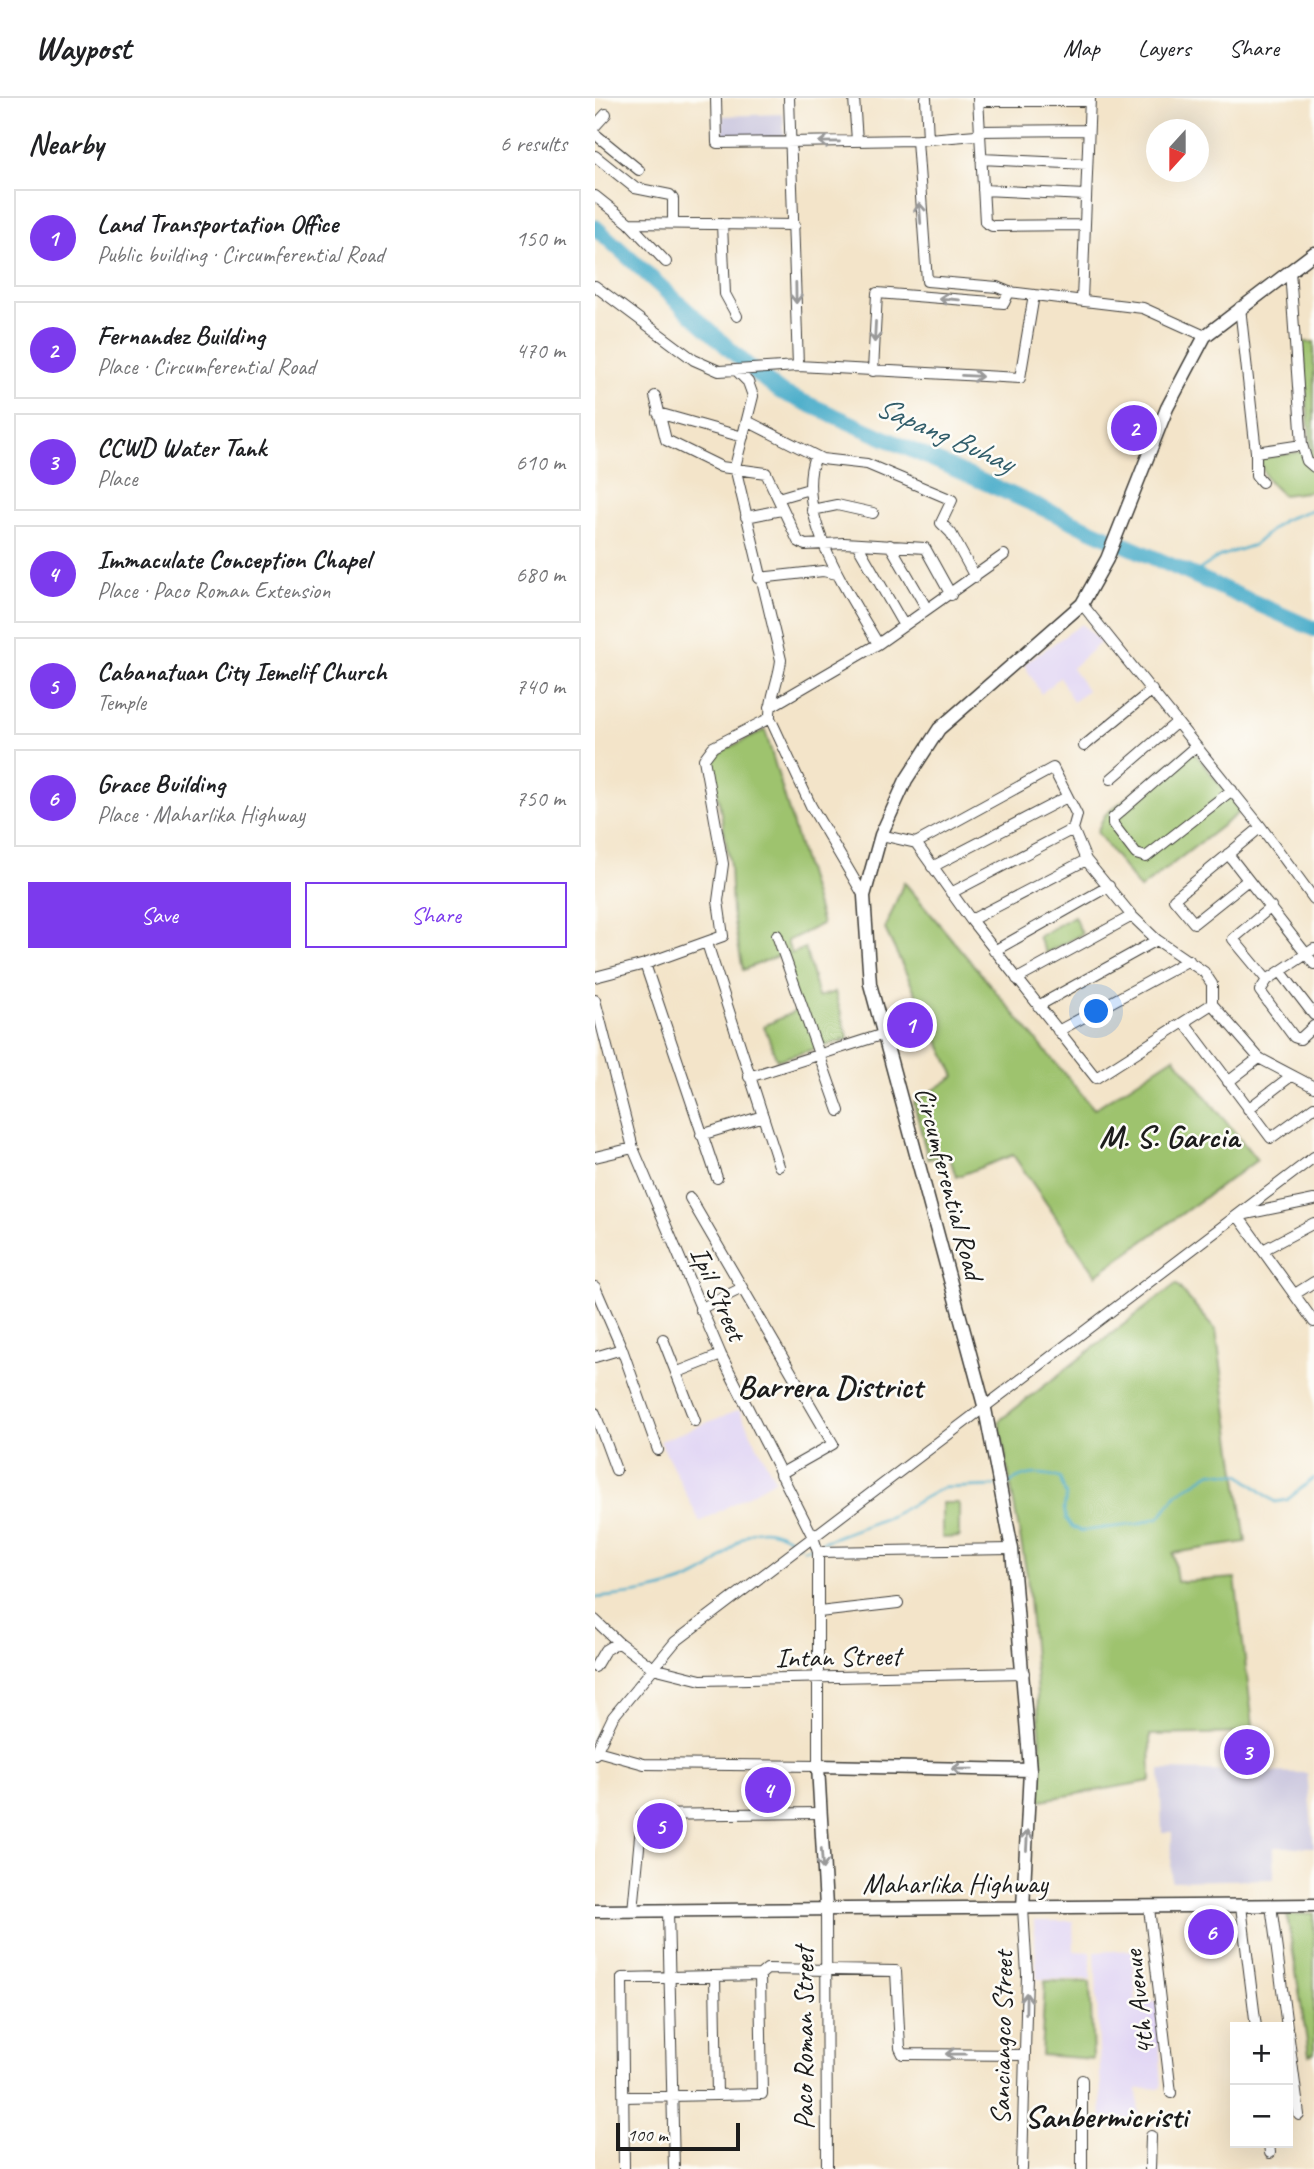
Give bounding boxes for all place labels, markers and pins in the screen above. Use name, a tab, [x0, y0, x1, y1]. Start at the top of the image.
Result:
pin: 2	[1111, 402, 1157, 454]
pin: 1	[887, 999, 933, 1051]
pin: 3	[1224, 1726, 1270, 1778]
pin: 4	[745, 1764, 791, 1816]
pin: 5	[637, 1800, 683, 1852]
pin: 6	[1188, 1906, 1234, 1958]

